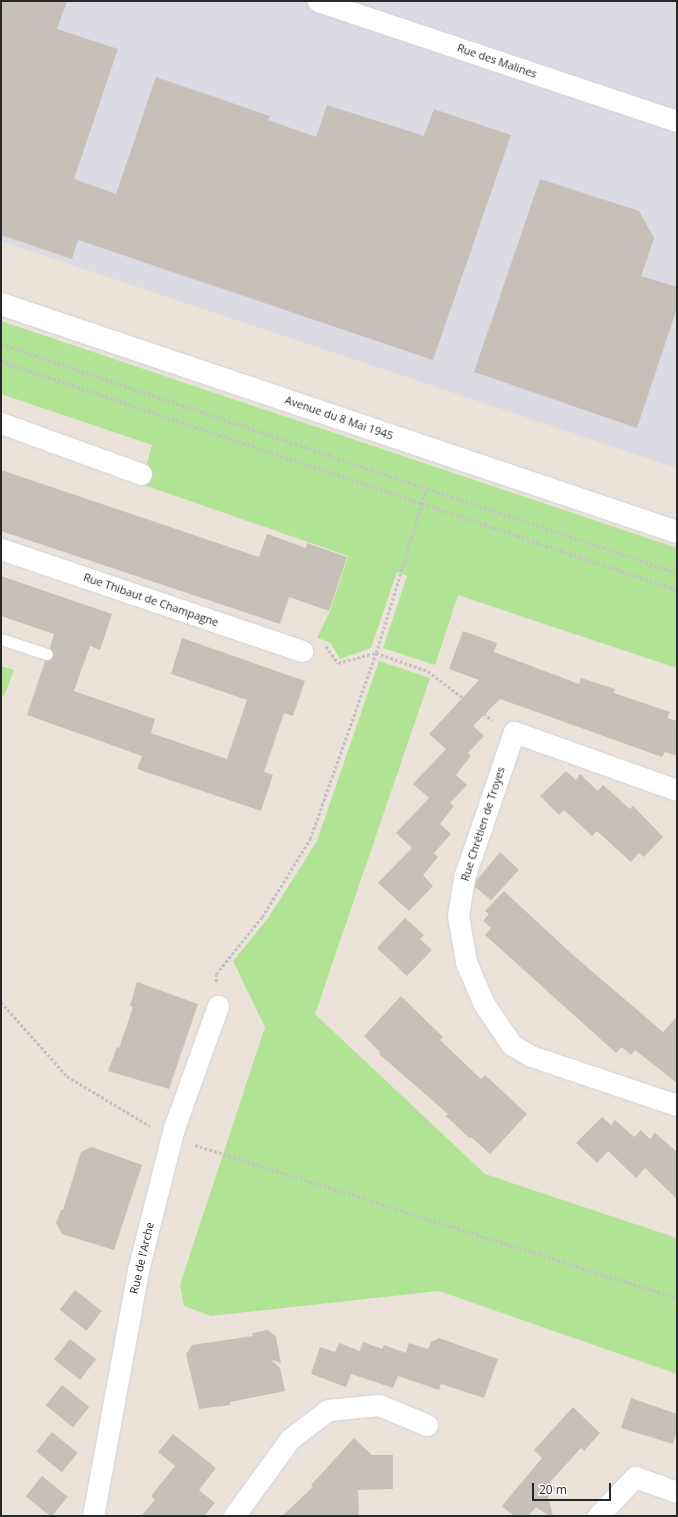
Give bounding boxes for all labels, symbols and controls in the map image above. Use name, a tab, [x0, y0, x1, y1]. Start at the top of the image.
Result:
street label: Rue des Malines	[455, 41, 539, 81]
street label: Avenue du 8 Mai 1945	[283, 393, 395, 443]
street label: Rue Thibaut de Champagne	[82, 571, 220, 629]
street label: Rue Chrétien de Troyes	[458, 765, 508, 883]
street label: Rue de l'Arche	[127, 1221, 157, 1295]
scale bar	[534, 1475, 613, 1501]
text: 20 m	[539, 1481, 567, 1498]

